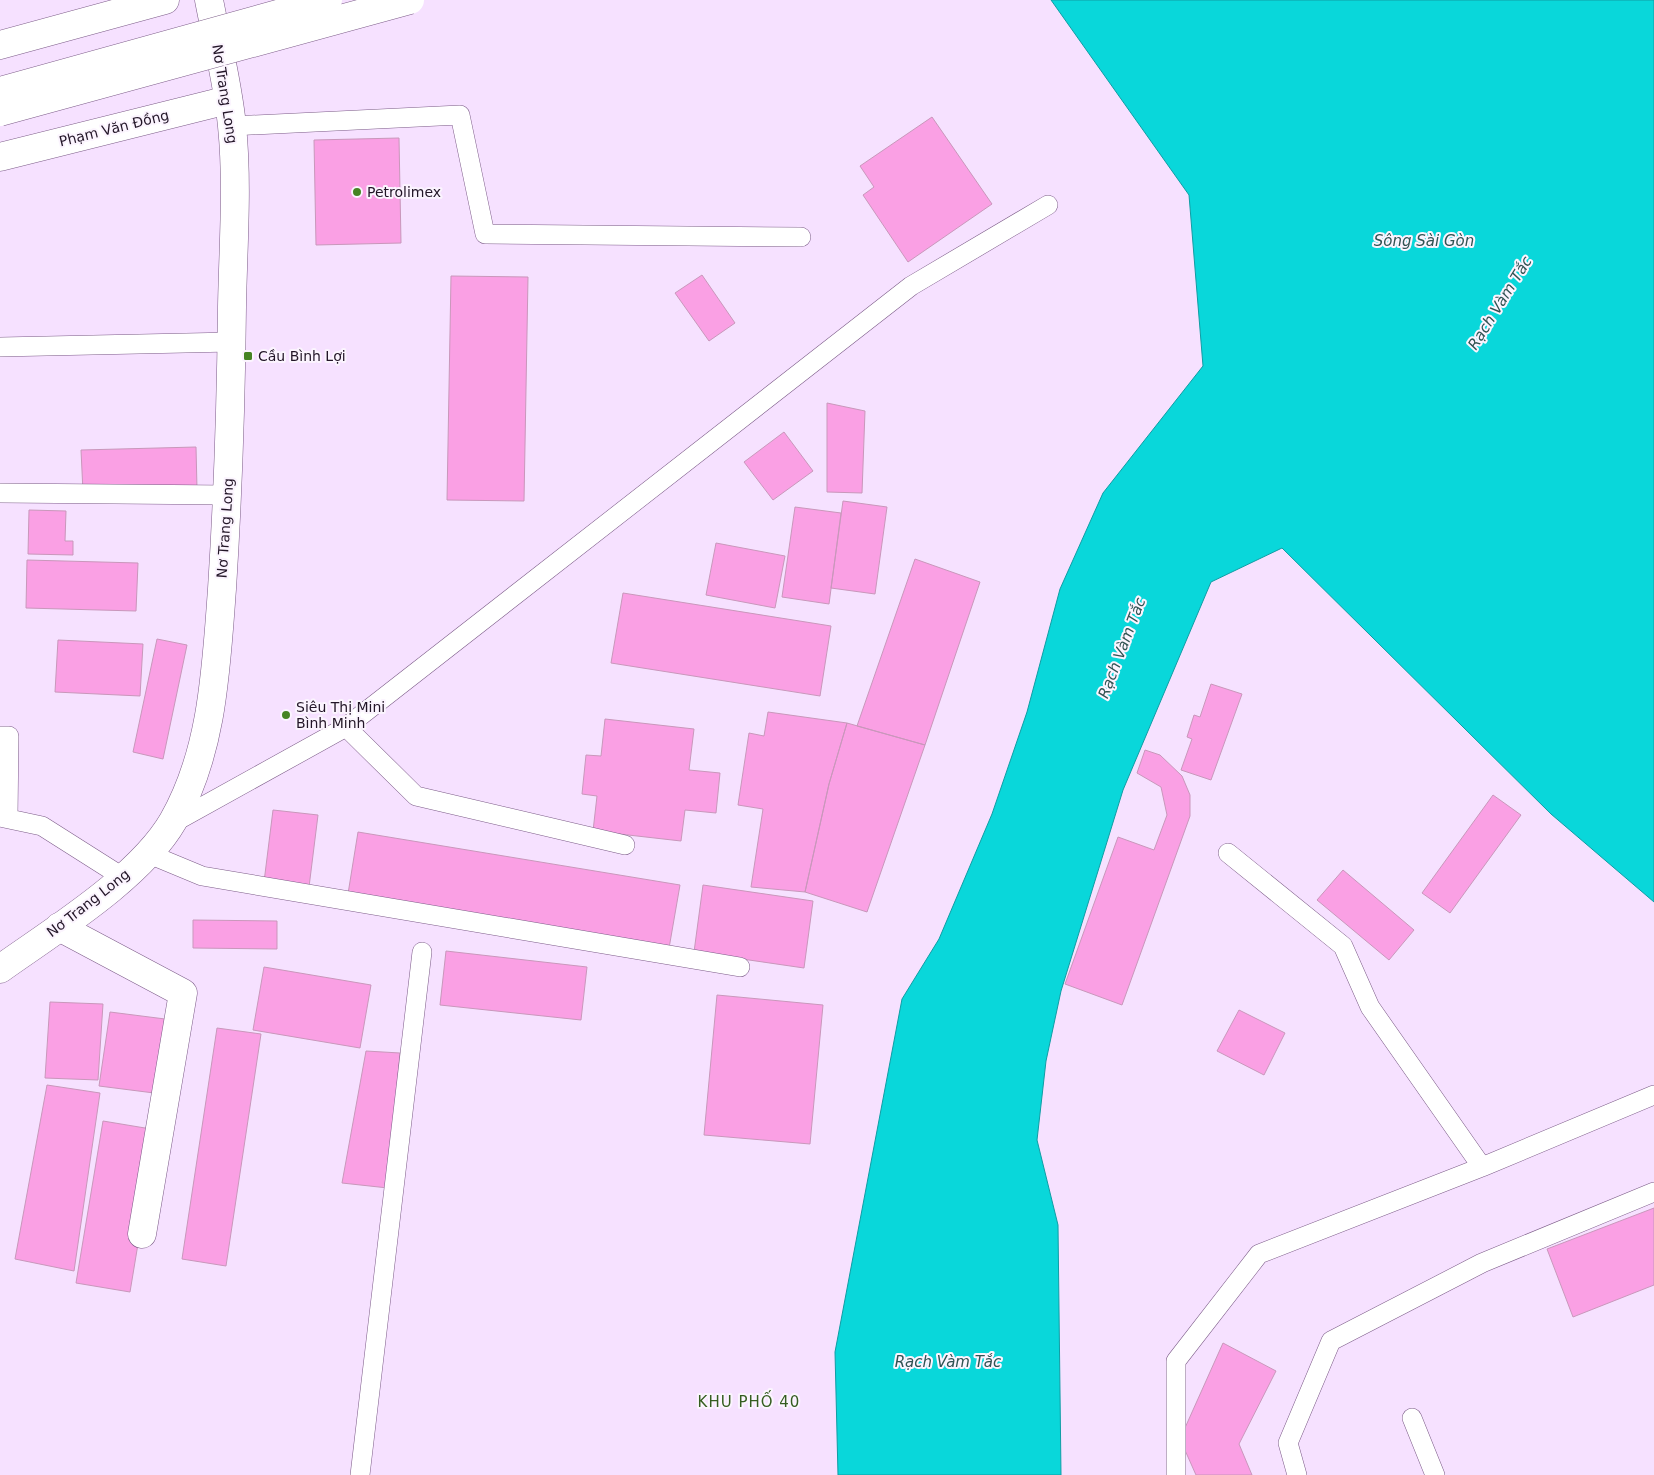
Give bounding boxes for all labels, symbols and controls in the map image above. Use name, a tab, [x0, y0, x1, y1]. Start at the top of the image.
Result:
street label: Nơ Trang Long	[209, 43, 241, 145]
street label: Phạm Văn Đồng	[57, 107, 171, 149]
place label: Petrolimex	[367, 184, 441, 200]
marker: Petrolimex	[351, 186, 363, 198]
water label: Sông Sài Gòn	[1374, 232, 1474, 250]
water label: Rạch Vàm Tắc	[1464, 252, 1536, 353]
place label: Cầu Bình Lợi	[258, 348, 346, 364]
marker: Cầu Bình Lợi	[242, 350, 254, 362]
street label: Nơ Trang Long	[214, 477, 236, 579]
water label: Rạch Vàm Tắc	[1094, 594, 1150, 701]
place label: Siêu Thị Mini Bình Minh	[296, 699, 385, 731]
marker: Siêu Thị Mini Bình Minh	[280, 709, 292, 721]
street label: Nơ Trang Long	[44, 866, 132, 940]
water label: Rạch Vàm Tắc	[895, 1353, 1002, 1371]
district label: KHU PHỐ 40	[698, 1390, 800, 1411]

